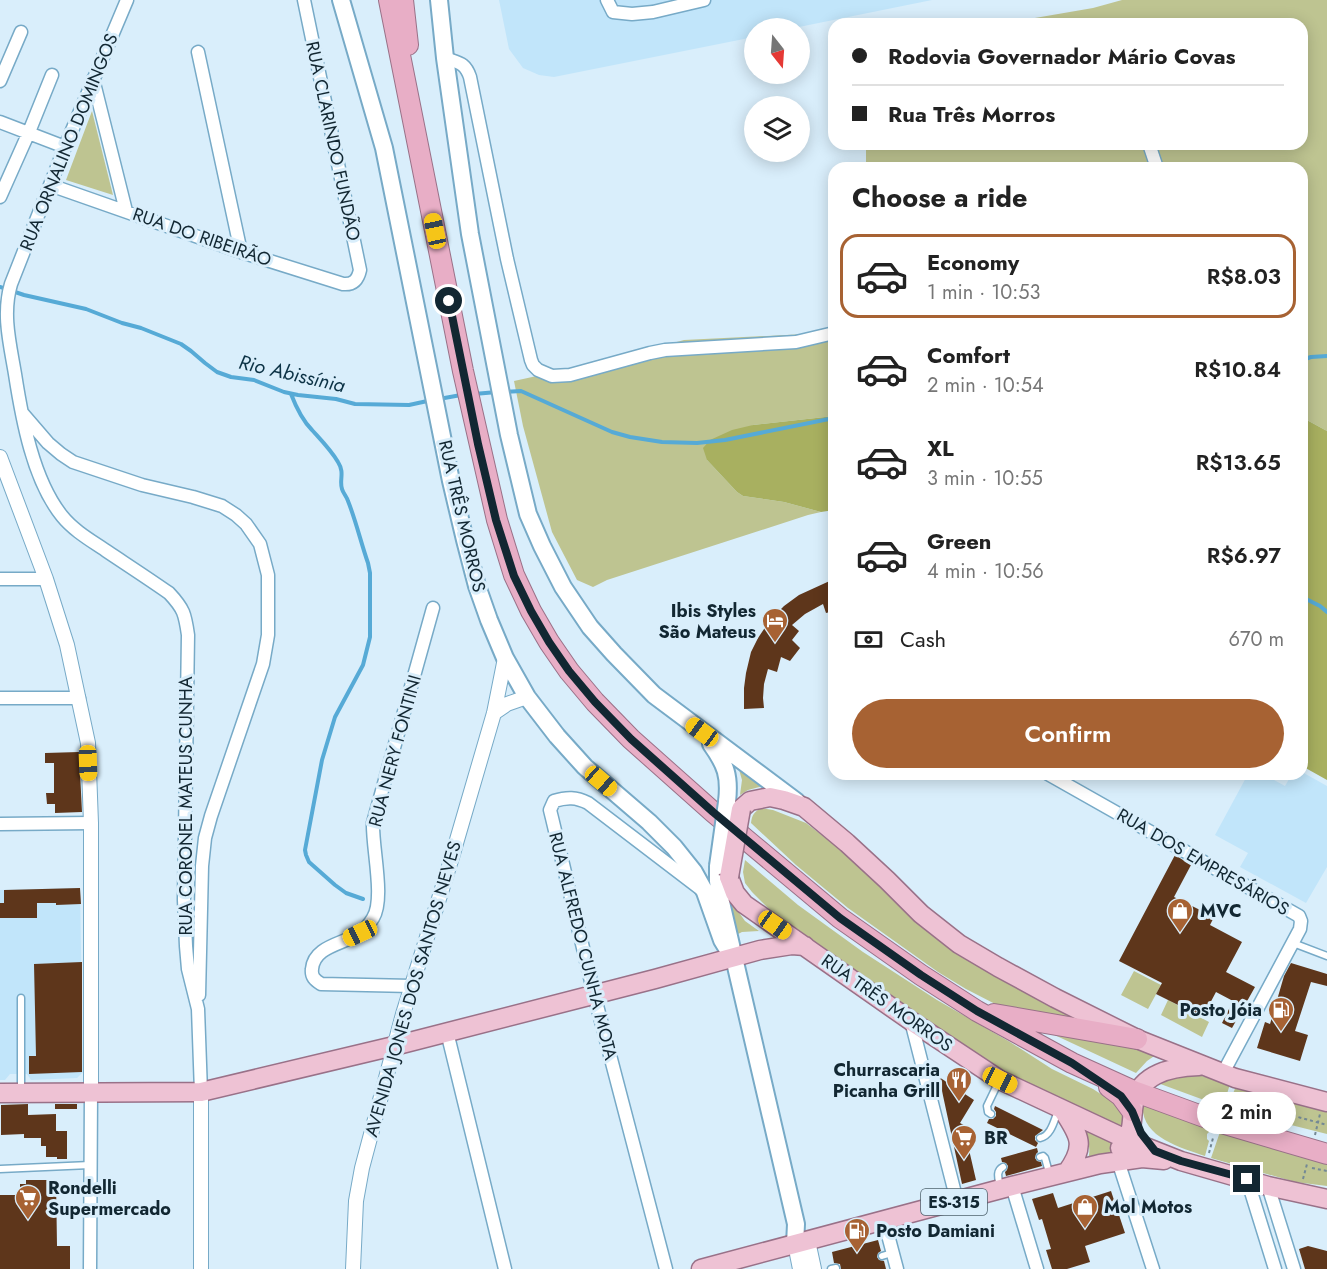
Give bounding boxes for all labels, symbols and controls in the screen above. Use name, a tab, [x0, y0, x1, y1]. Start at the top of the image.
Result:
north arrow	[744, 18, 810, 84]
map controls	[744, 18, 810, 162]
street label: RUA ORNALINO DOMINGOS	[13, 29, 125, 255]
street label: RUA CLARINDO FUNDÃO	[299, 39, 367, 243]
text: Rodovia Governador Mário Covas	[888, 40, 1236, 72]
button: layers	[744, 96, 810, 162]
text: Rua Três Morros	[888, 98, 1055, 130]
text: Choose a ride	[852, 178, 1027, 217]
street label: RUA DO RIBEIRÃO	[129, 201, 275, 273]
car	[422, 212, 448, 250]
text: Economy	[927, 246, 1019, 278]
icon: car	[855, 249, 909, 303]
text: R$8.03	[1207, 260, 1281, 292]
text: 1 min · 10:53	[927, 278, 1041, 307]
route start	[435, 287, 462, 314]
text: Comfort	[927, 339, 1010, 371]
icon: car	[855, 342, 909, 396]
water label: Rio Abissínia	[236, 348, 348, 400]
text: R$10.84	[1194, 353, 1281, 385]
text: 2 min · 10:54	[927, 371, 1044, 400]
text: XL	[927, 432, 954, 464]
icon: car	[855, 435, 909, 489]
street label: RUA TRÊS MORROS	[432, 437, 492, 595]
text: R$13.65	[1196, 446, 1281, 478]
text: 3 min · 10:55	[927, 464, 1043, 493]
text: Green	[927, 525, 991, 557]
icon: car	[855, 528, 909, 582]
text: R$6.97	[1207, 539, 1281, 571]
text: 4 min · 10:56	[927, 557, 1044, 586]
place label: Ibis Styles São Mateus	[659, 598, 756, 645]
hotel icon: Ibis Styles São Mateus	[760, 606, 790, 644]
icon: cash	[852, 623, 885, 656]
text: Cash	[900, 623, 946, 655]
text: 670 m	[1228, 625, 1284, 654]
street label: RUA NERY FONTINI	[362, 672, 428, 830]
street label: RUA CORONEL MATEUS CUNHA	[173, 676, 199, 936]
button: Confirm	[852, 699, 1284, 768]
car	[682, 714, 722, 750]
car	[78, 745, 98, 781]
car	[582, 762, 620, 800]
street label: RUA DOS EMPRESÁRIOS	[1112, 802, 1294, 922]
street label: RUA ALFREDO CUNHA MOTA	[542, 829, 624, 1063]
street label: AVENIDA JONES DOS SANTOS NEVES	[358, 838, 468, 1140]
shop icon: MVC	[1165, 896, 1195, 934]
place label: MVC	[1200, 898, 1242, 924]
car	[755, 907, 795, 943]
car	[340, 917, 380, 949]
street label: RUA TRÊS MORROS	[816, 948, 958, 1058]
fuel station icon: Posto Jóia	[1266, 995, 1296, 1033]
place label: Posto Jóia	[1180, 997, 1262, 1023]
place label: Churrascaria Picanha Grill	[833, 1057, 940, 1104]
car	[980, 1064, 1020, 1096]
restaurant icon: Churrascaria Picanha Grill	[944, 1065, 974, 1103]
callout: 2 min	[1198, 1092, 1296, 1134]
text: 2 min	[1221, 1098, 1272, 1127]
supermarket icon: BR	[949, 1123, 979, 1161]
place label: BR	[984, 1125, 1008, 1151]
route end	[1233, 1165, 1260, 1192]
place label: Rondelli Supermercado	[48, 1175, 171, 1222]
supermarket icon: Rondelli Supermercado	[13, 1183, 43, 1221]
road number: ES-315	[921, 1189, 987, 1215]
shop icon: Mol Motos	[1070, 1192, 1100, 1230]
place label: Mol Motos	[1104, 1194, 1192, 1220]
fuel station icon: Posto Damiani	[842, 1216, 872, 1254]
place label: Posto Damiani	[876, 1218, 995, 1244]

